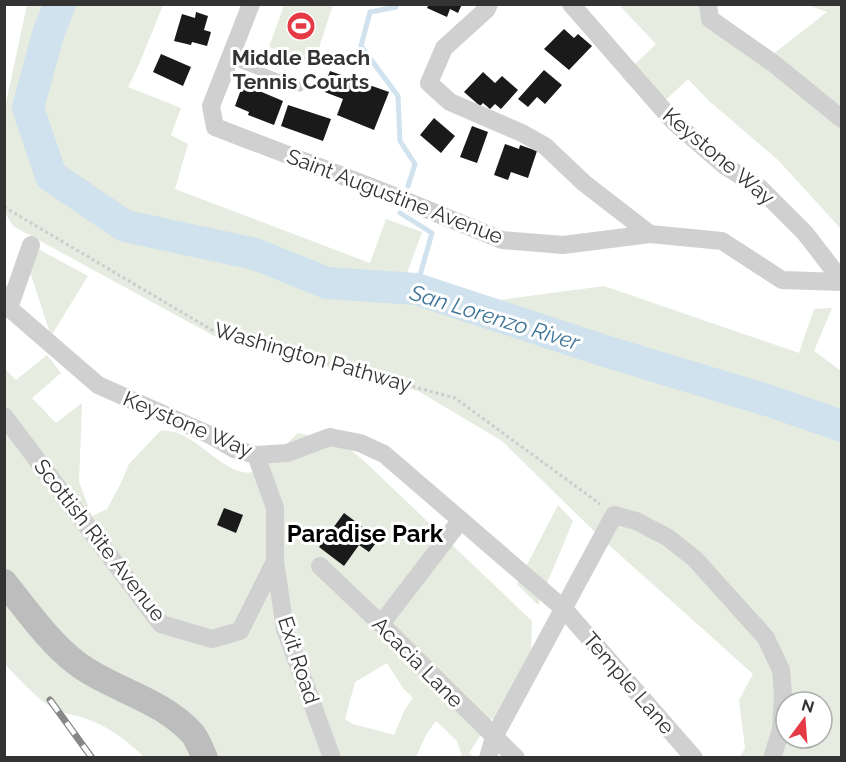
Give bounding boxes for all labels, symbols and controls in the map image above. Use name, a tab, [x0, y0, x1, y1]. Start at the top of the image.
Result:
sports icon: Middle Beach Tennis Courts	[285, 10, 317, 42]
place label: Middle Beach Tennis Courts	[232, 45, 370, 94]
street label: Keystone Way	[658, 102, 780, 210]
street label: Saint Augustine Avenue	[284, 143, 506, 249]
water label: San Lorenzo River	[406, 279, 584, 356]
street label: Washington Pathway	[211, 317, 415, 397]
street label: Keystone Way	[120, 386, 256, 462]
street label: Scottish Rite Avenue	[29, 454, 171, 626]
district label: Paradise Park	[287, 519, 444, 548]
street label: Acacia Lane	[367, 611, 469, 713]
street label: Exit Road	[273, 613, 325, 707]
street label: Temple Lane	[578, 627, 680, 739]
north arrow	[774, 690, 834, 750]
text: N	[800, 695, 816, 717]

